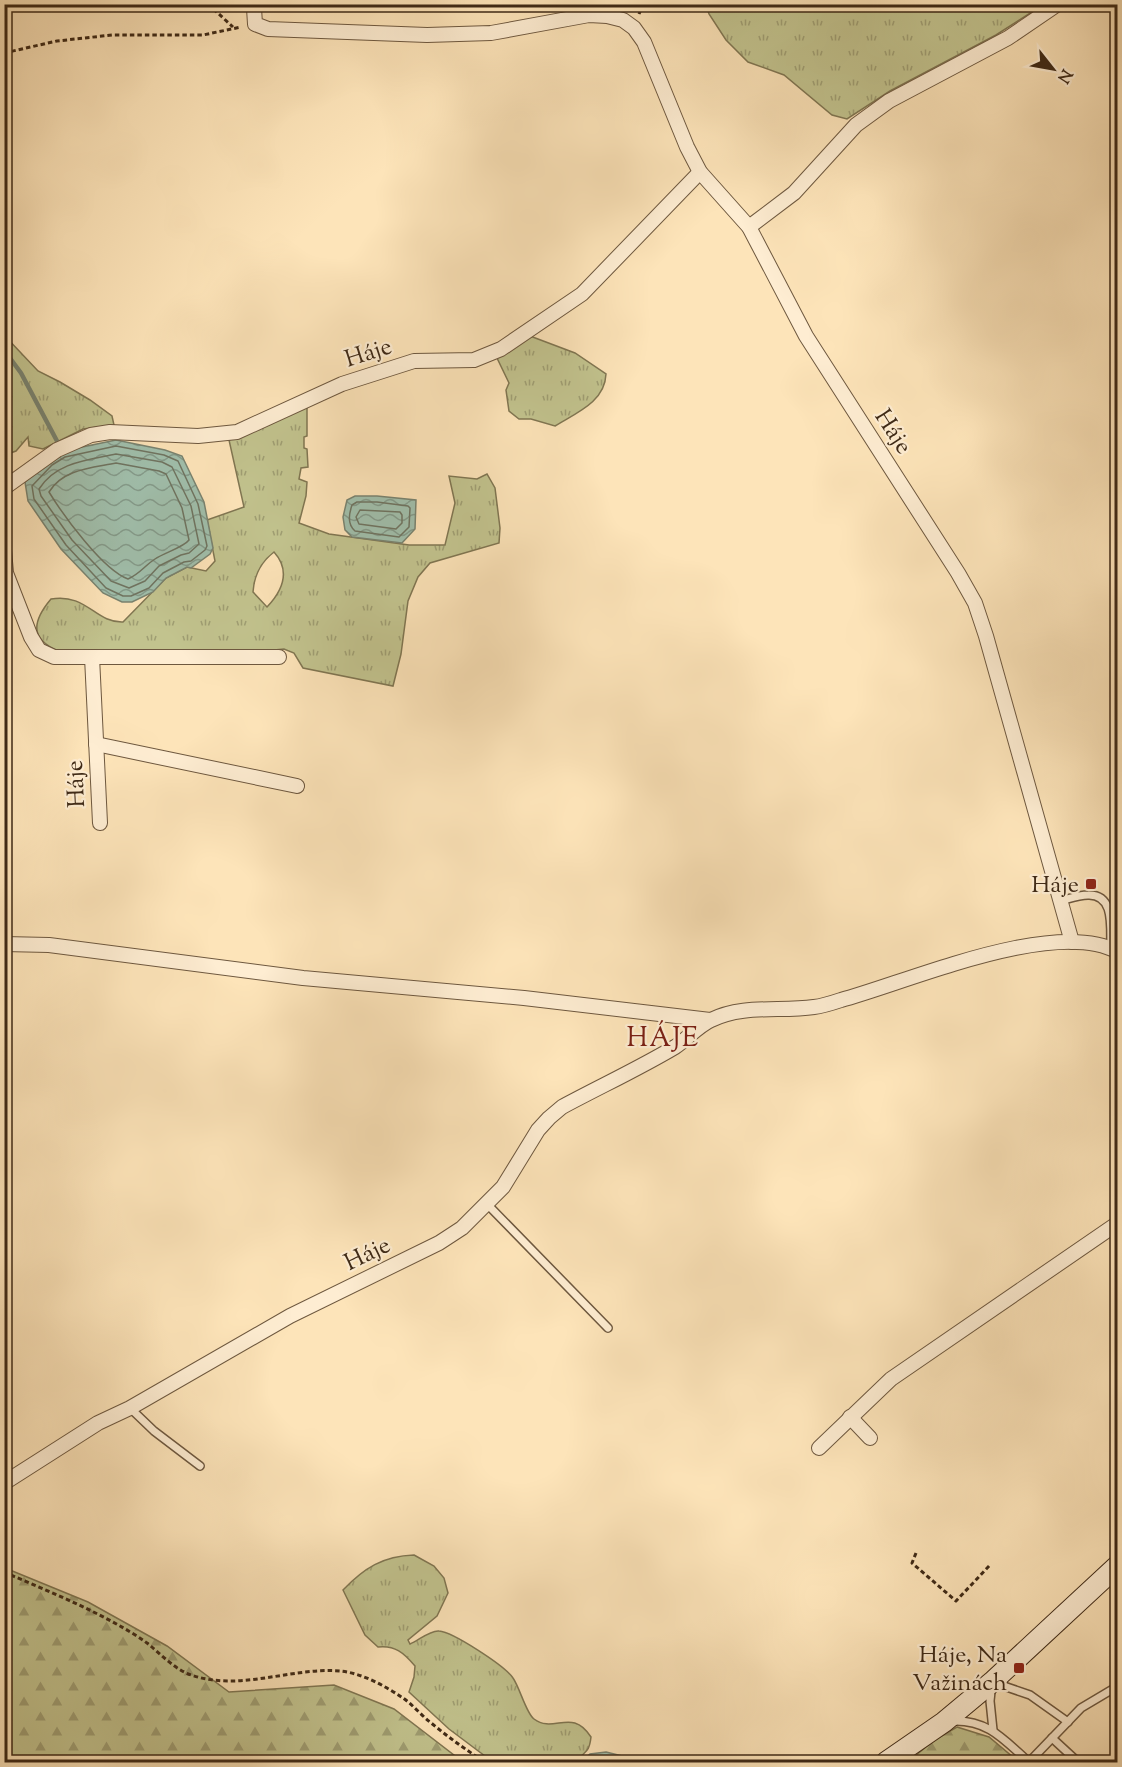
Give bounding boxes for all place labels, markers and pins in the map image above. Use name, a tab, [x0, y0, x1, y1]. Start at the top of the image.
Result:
place label: Háje	[1031, 869, 1079, 903]
marker: Háje	[1084, 877, 1098, 891]
place label: Háje, Na Važinách	[912, 1639, 1007, 1701]
marker: Háje, Na Važinách	[1012, 1661, 1026, 1675]

